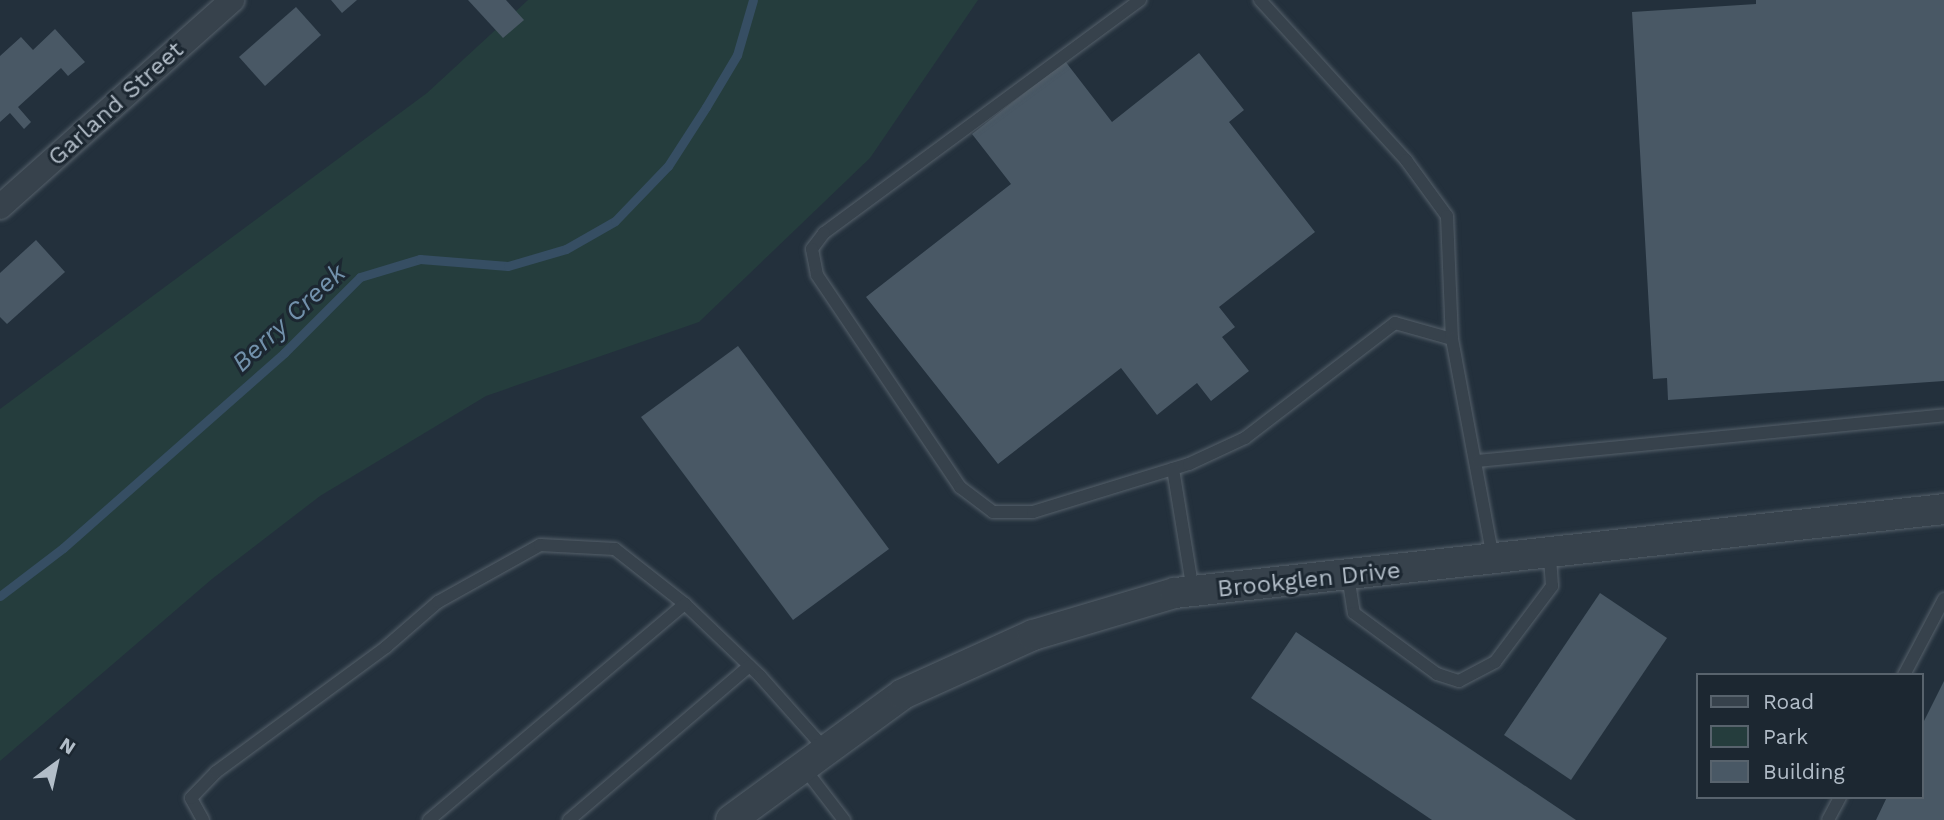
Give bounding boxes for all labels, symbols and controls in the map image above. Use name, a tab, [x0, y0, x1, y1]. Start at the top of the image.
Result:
street label: Garland Street	[42, 36, 190, 172]
water label: Berry Creek	[225, 257, 353, 379]
street label: Brookglen Drive	[1216, 556, 1402, 604]
legend	[1696, 673, 1923, 799]
text: Road	[1763, 689, 1814, 714]
text: Park	[1763, 724, 1808, 749]
north arrow	[21, 729, 91, 799]
text: N	[56, 732, 80, 759]
text: Building	[1763, 759, 1845, 784]

